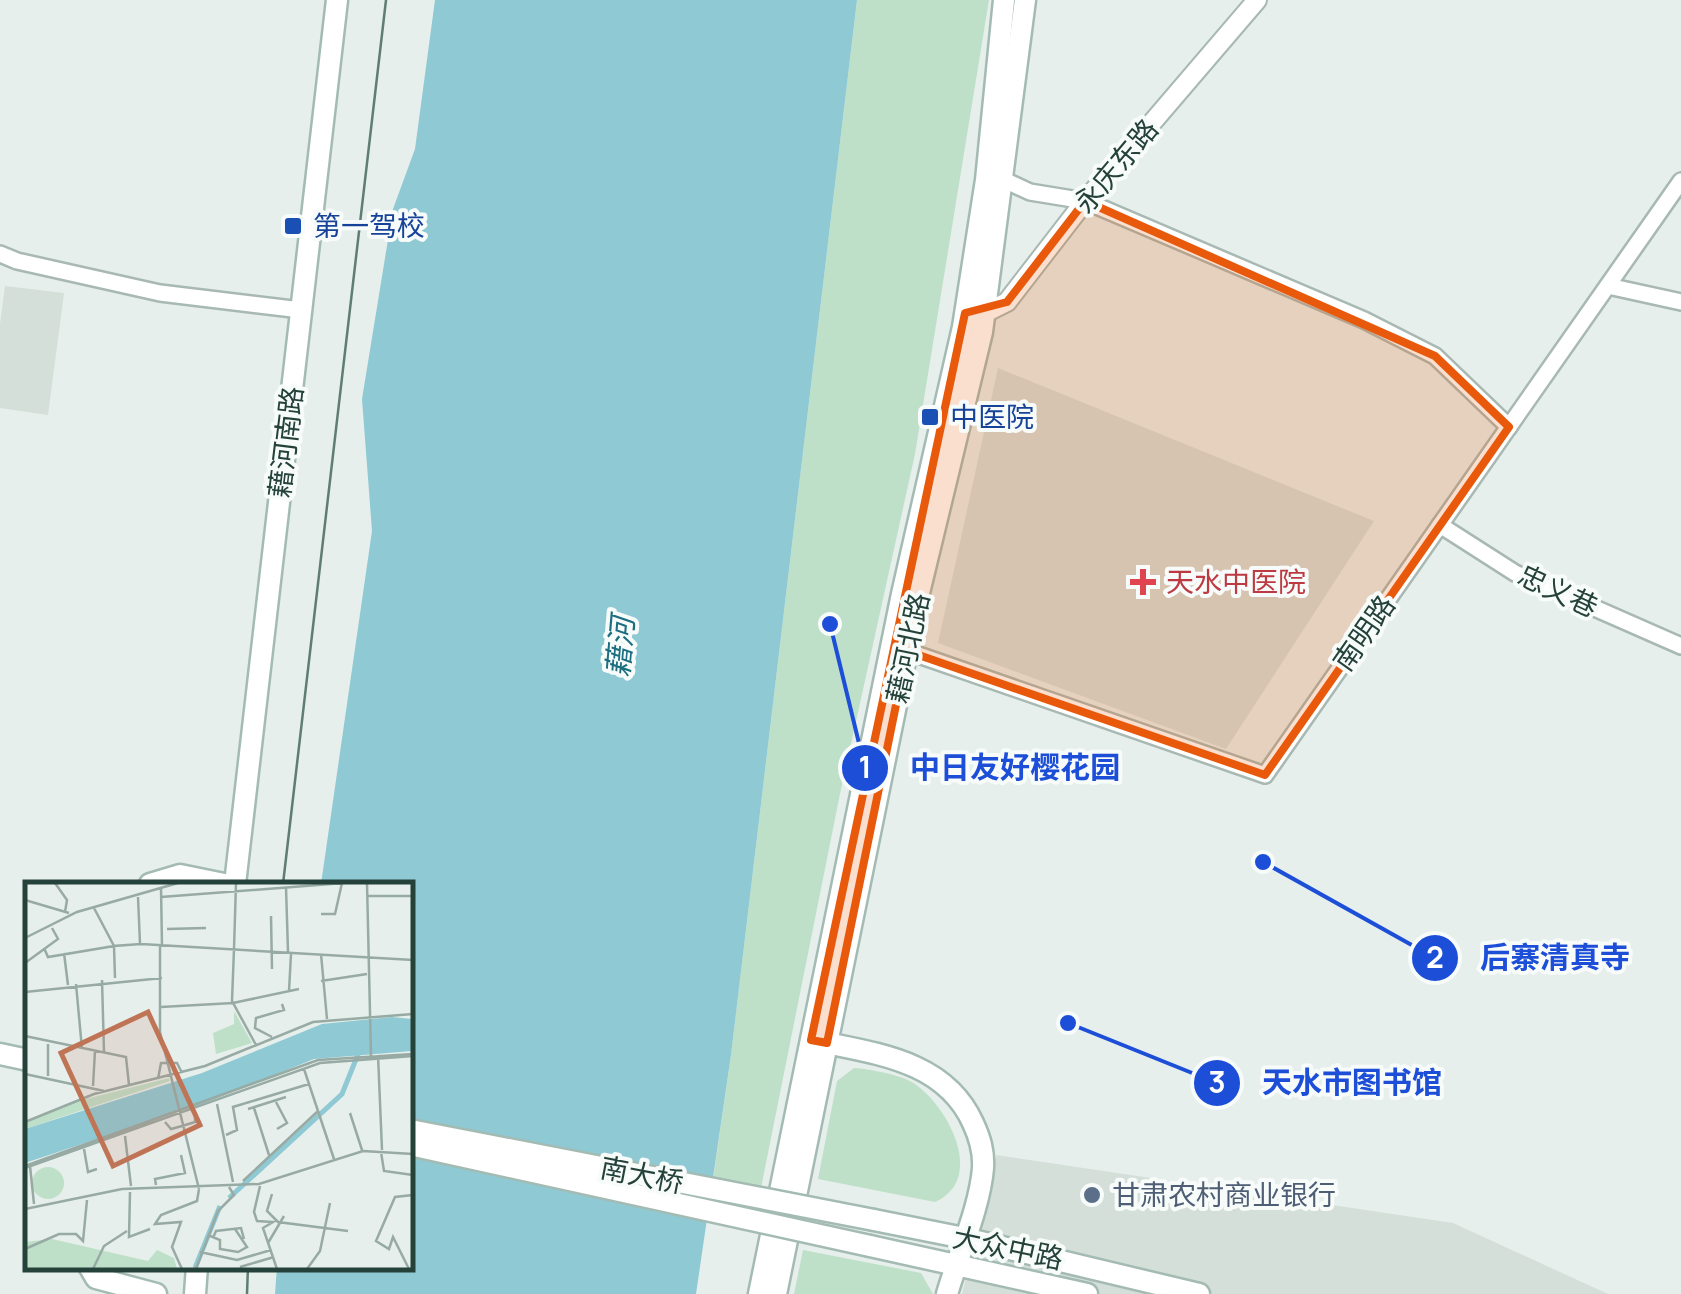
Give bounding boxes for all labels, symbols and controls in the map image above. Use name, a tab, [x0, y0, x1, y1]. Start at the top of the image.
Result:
street label: 永庆东路	[1065, 110, 1166, 220]
place label: 第一驾校	[313, 206, 425, 244]
marker: 第一驾校	[282, 215, 304, 237]
street label: 藉河南路	[259, 384, 311, 500]
place label: 中医院	[950, 397, 1034, 435]
marker: 中医院	[919, 406, 941, 428]
street label: 忠义巷	[1512, 555, 1605, 625]
place label: 天水中医院	[1166, 562, 1306, 600]
marker: 天水中医院	[1130, 569, 1156, 595]
street label: 南明路	[1324, 587, 1403, 678]
street label: 藉河北路	[877, 589, 937, 707]
water label: 藉河	[596, 610, 643, 679]
callout: 中日友好樱花园	[840, 738, 1140, 798]
text: 1	[858, 746, 872, 787]
text: 中日友好樱花园	[910, 746, 1120, 787]
inset map	[25, 882, 412, 1269]
callout: 后寨清真寺	[1410, 928, 1650, 988]
text: 2	[1426, 936, 1444, 977]
text: 后寨清真寺	[1480, 936, 1630, 977]
callout: 天水市图书馆	[1192, 1053, 1462, 1113]
text: 3	[1208, 1061, 1226, 1102]
text: 天水市图书馆	[1262, 1061, 1442, 1102]
street label: 南大桥	[597, 1147, 687, 1201]
place label: 甘肃农村商业银行	[1112, 1175, 1336, 1213]
marker: 甘肃农村商业银行	[1081, 1184, 1103, 1206]
street label: 大众中路	[949, 1217, 1067, 1277]

